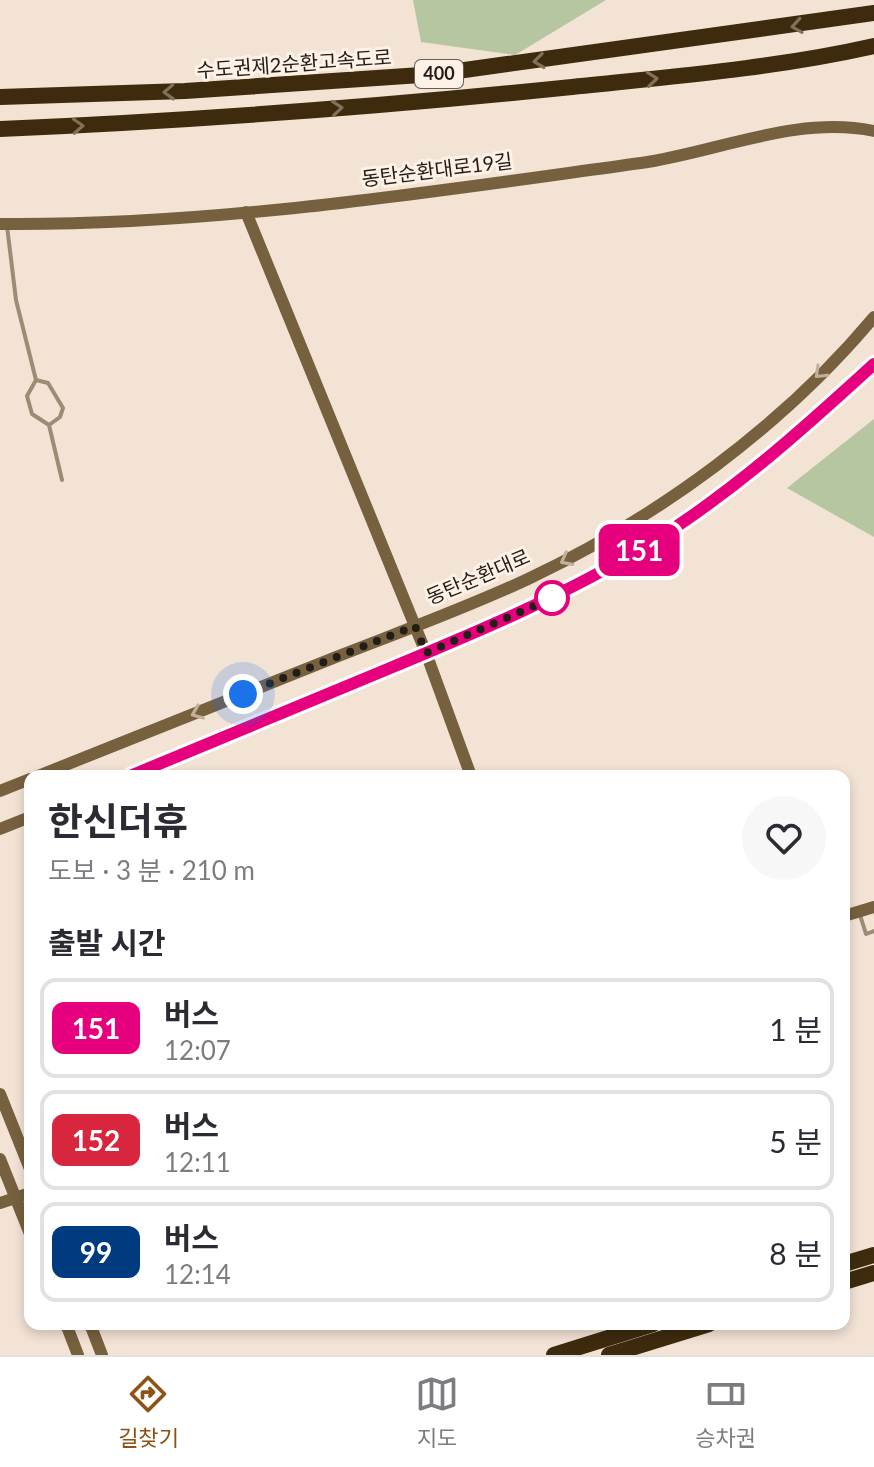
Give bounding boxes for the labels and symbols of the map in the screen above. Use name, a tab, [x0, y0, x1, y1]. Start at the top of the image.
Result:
one-way arrow	[790, 17, 804, 34]
street label: 수도권제2순환고속도로	[196, 44, 392, 82]
one-way arrow	[533, 52, 546, 69]
road number: 400	[415, 60, 463, 88]
one-way arrow	[646, 70, 659, 87]
one-way arrow	[162, 83, 175, 100]
one-way arrow	[331, 100, 344, 117]
one-way arrow	[72, 117, 85, 134]
street label: 동탄순환대로19길	[360, 148, 514, 190]
one-way arrow	[815, 364, 829, 379]
line badge: 151	[593, 524, 685, 576]
street label: 동탄순환대로	[422, 543, 533, 609]
one-way arrow	[560, 550, 574, 565]
unlabelled marker	[535, 581, 569, 615]
your location	[223, 674, 263, 714]
one-way arrow	[191, 703, 205, 720]

